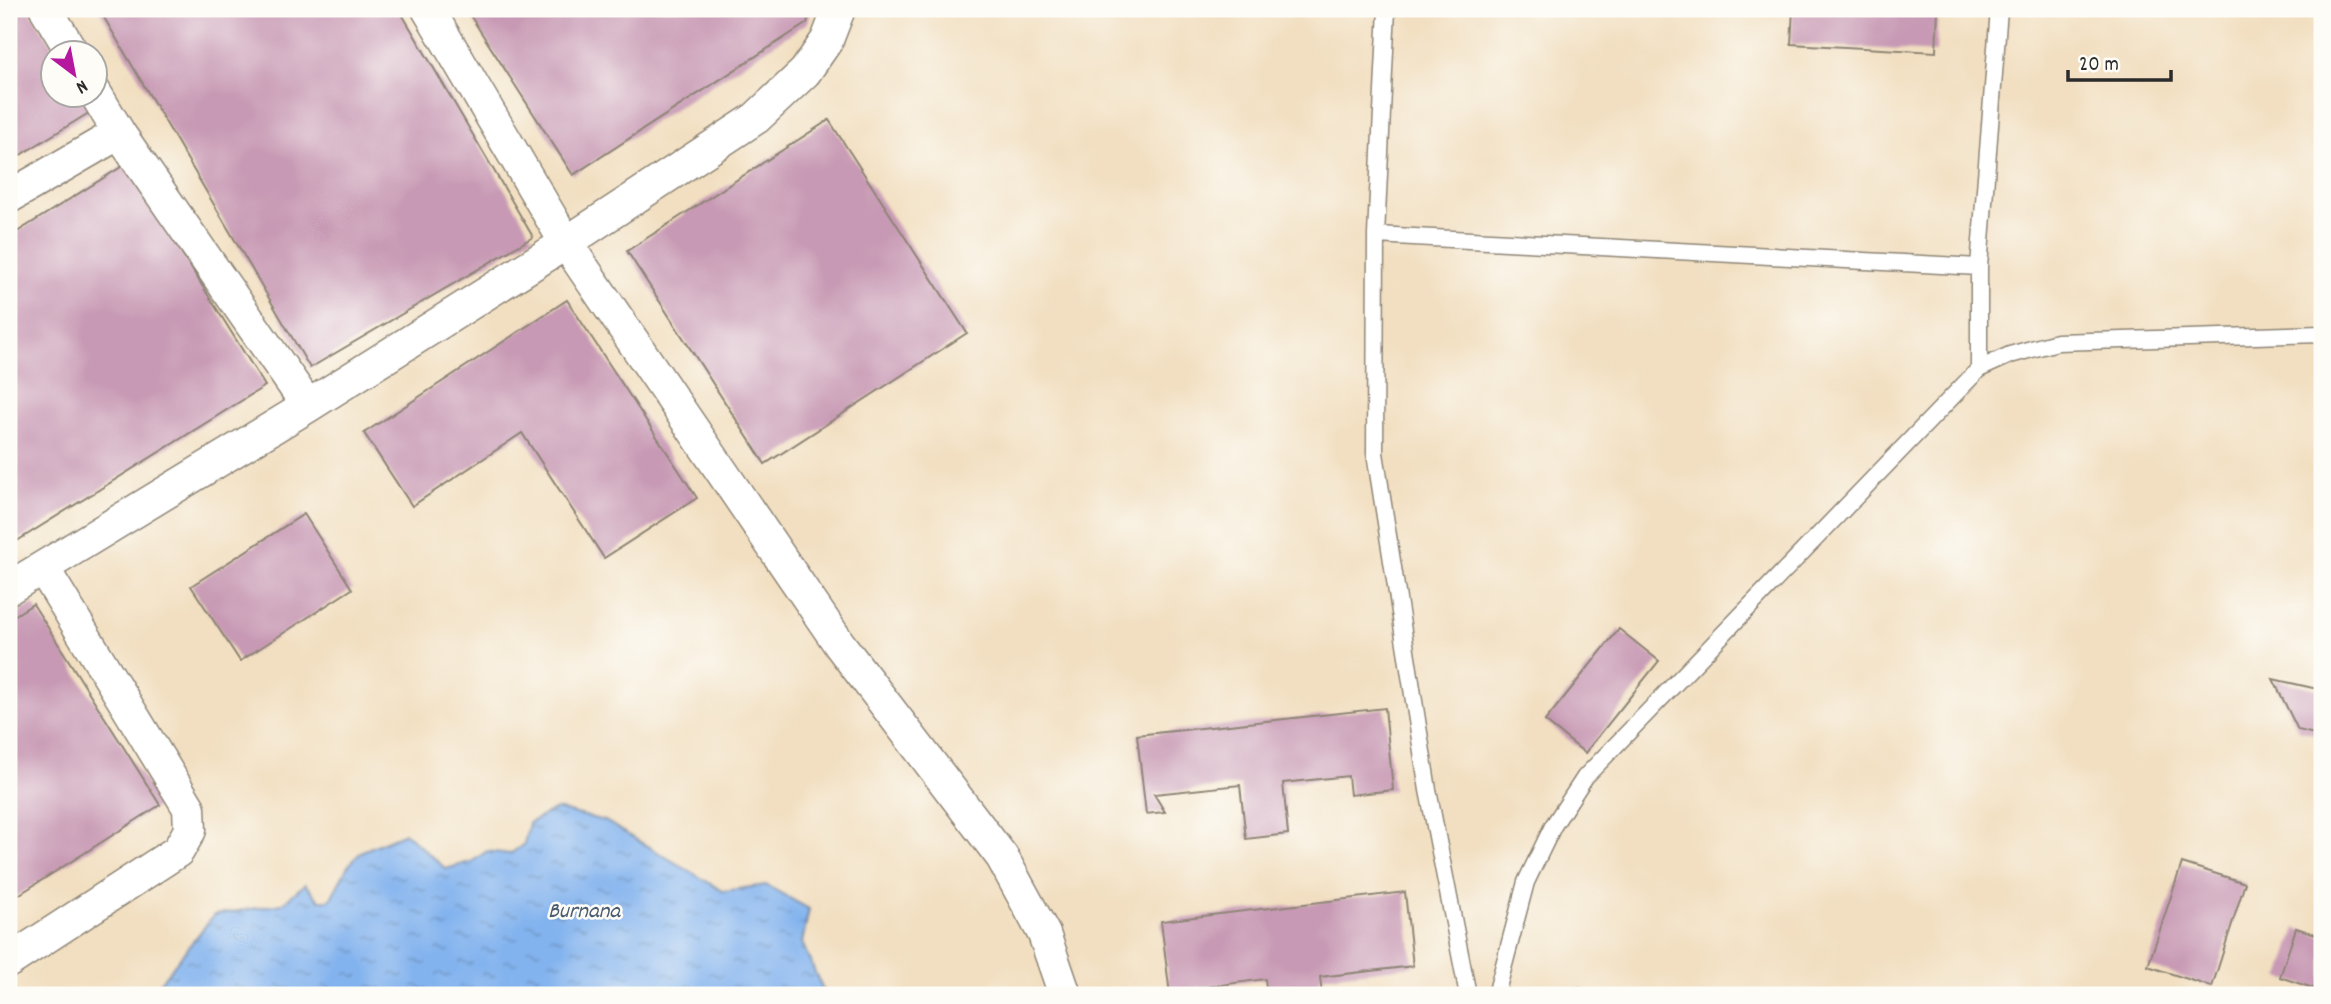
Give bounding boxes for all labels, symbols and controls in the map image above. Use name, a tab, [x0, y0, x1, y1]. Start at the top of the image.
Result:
north arrow	[38, 38, 108, 108]
scale bar	[2068, 38, 2172, 82]
text: 20 m	[2079, 51, 2119, 81]
text: N	[70, 72, 92, 99]
water label: Burnana	[548, 896, 621, 929]

